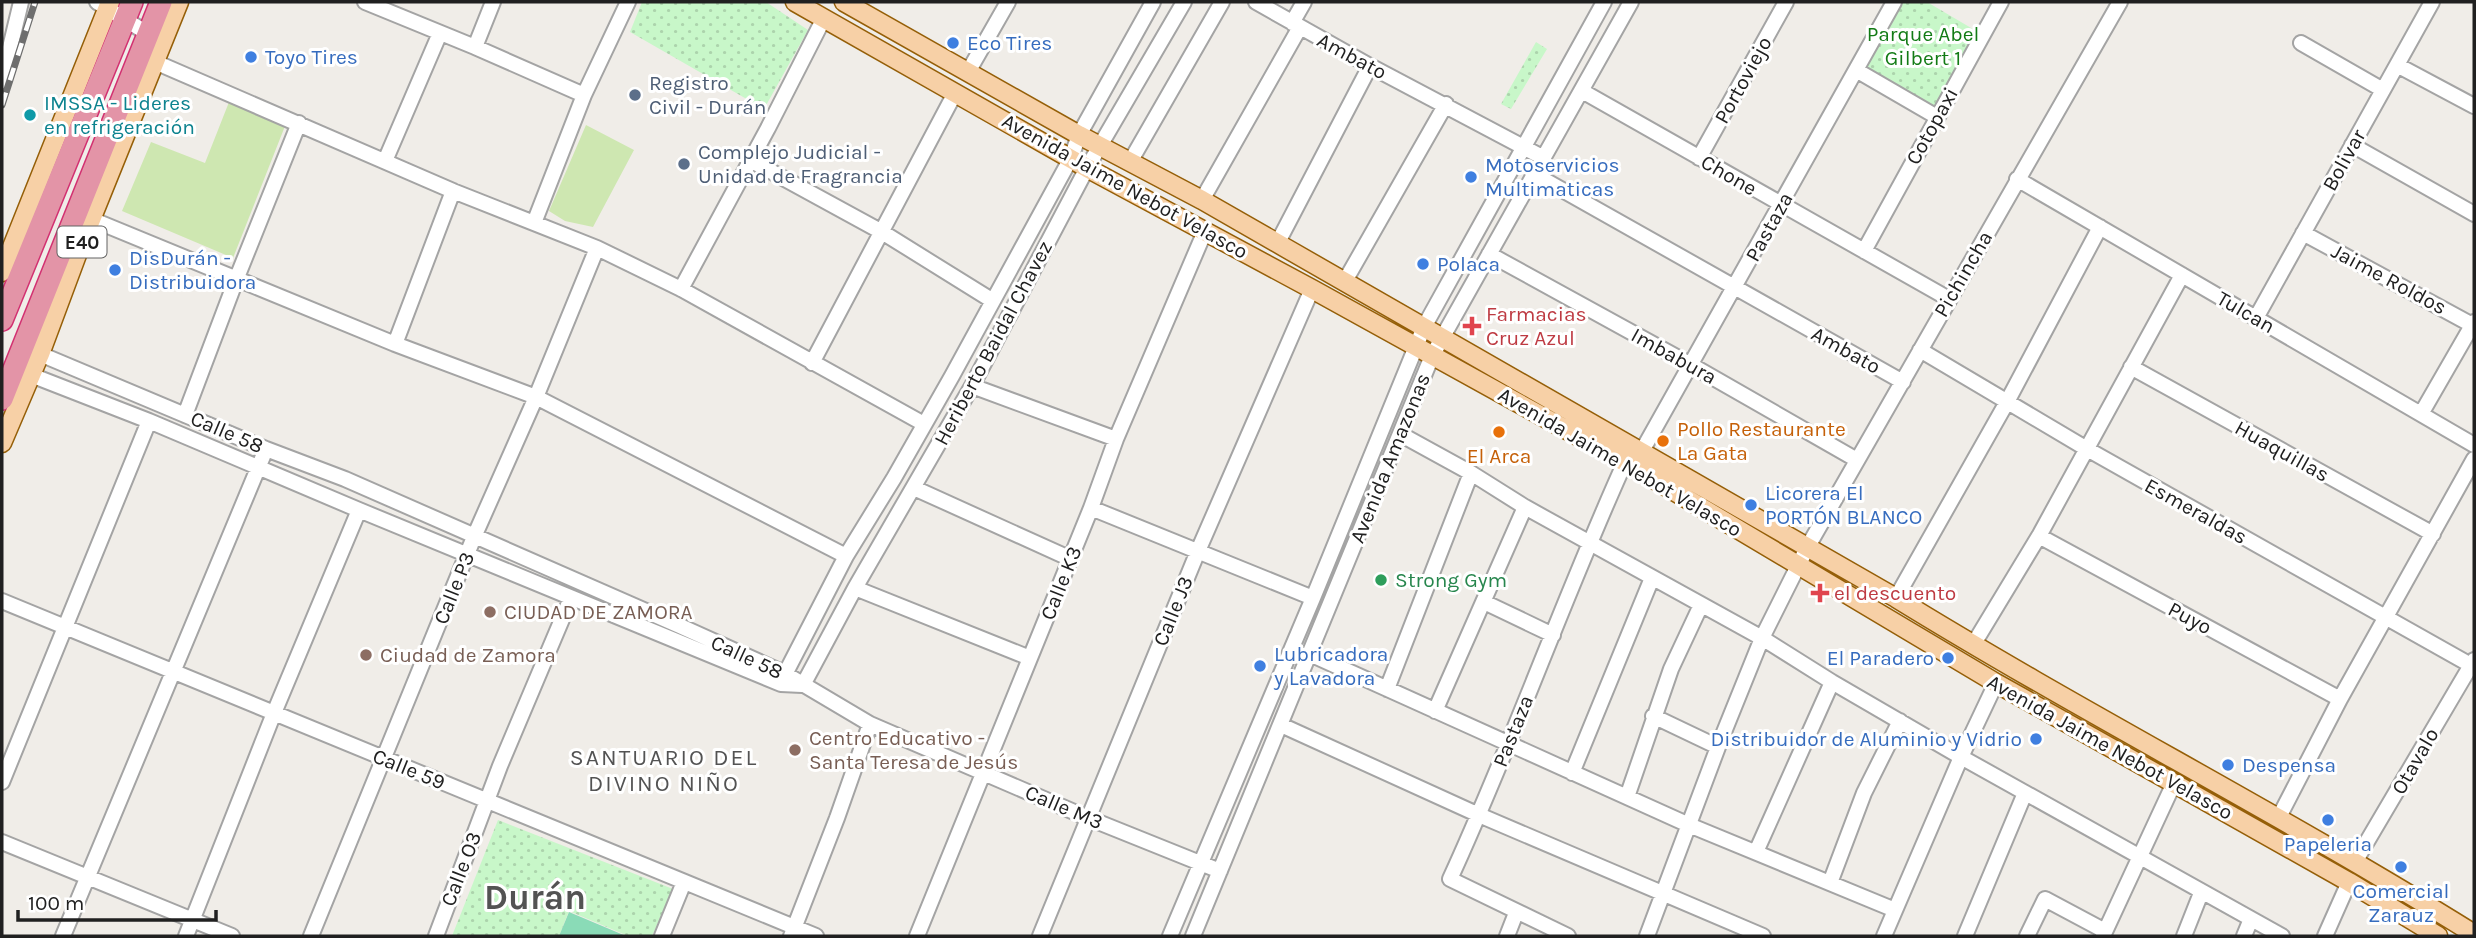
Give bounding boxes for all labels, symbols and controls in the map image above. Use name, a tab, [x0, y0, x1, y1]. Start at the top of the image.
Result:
park label: Parque Abel Gilbert 1	[1867, 22, 1979, 70]
street label: Ambato	[1313, 28, 1391, 84]
place label: Eco Tires	[967, 31, 1052, 55]
street label: Portoviejo	[1709, 32, 1777, 128]
marker: Eco Tires	[945, 35, 961, 51]
place label: Toyo Tires	[265, 45, 358, 69]
marker: Toyo Tires	[243, 49, 259, 65]
place label: Registro Civil - Durán	[649, 71, 767, 119]
street label: Cotopaxi	[1901, 83, 1963, 169]
marker: Registro Civil - Durán	[627, 87, 643, 103]
place label: IMSSA - Lideres en refrigeración	[44, 91, 195, 139]
marker: IMSSA - Lideres en refrigeración	[22, 107, 38, 123]
street label: Avenida Jaime Nebot Velasco	[998, 108, 1252, 264]
street label: Bolivar	[2317, 125, 2371, 195]
place label: Complejo Judicial - Unidad de Fragrancia	[698, 140, 903, 188]
street label: Chone	[1697, 149, 1761, 201]
place label: Motoservicios Multimaticas	[1485, 153, 1619, 201]
marker: Complejo Judicial - Unidad de Fragrancia	[676, 156, 692, 172]
marker: Motoservicios Multimaticas	[1463, 169, 1479, 185]
street label: Pastaza	[1740, 188, 1798, 266]
road number: E40	[57, 226, 106, 258]
street label: Pichincha	[1929, 227, 1997, 321]
street label: Heriberto Baidal Chavez	[929, 237, 1057, 449]
street label: Jaime Roldos	[2327, 239, 2451, 319]
place label: DisDurán - Distribuidora	[129, 246, 256, 294]
place label: Polaca	[1437, 252, 1500, 276]
marker: Polaca	[1415, 256, 1431, 272]
marker: DisDurán - Distribuidora	[107, 262, 123, 278]
street label: Tulcan	[2213, 286, 2279, 338]
place label: Farmacias Cruz Azul	[1486, 302, 1587, 350]
marker: Farmacias Cruz Azul	[1464, 318, 1480, 334]
street label: Ambato	[1807, 321, 1885, 379]
street label: Imbabura	[1627, 323, 1721, 389]
street label: Avenida Amazonas	[1345, 370, 1435, 546]
street label: Avenida Jaime Nebot Velasco	[1494, 382, 1746, 542]
street label: Calle 58	[187, 406, 267, 458]
street label: Huaquillas	[2231, 415, 2333, 487]
place label: Pollo Restaurante La Gata	[1677, 417, 1846, 465]
marker: El Arca	[1491, 424, 1507, 440]
marker: Pollo Restaurante La Gata	[1655, 433, 1671, 449]
place label: El Arca	[1467, 444, 1531, 468]
street label: Esmeraldas	[2141, 473, 2251, 549]
place label: Licorera El PORTÓN BLANCO	[1765, 481, 1922, 529]
marker: Licorera El PORTÓN BLANCO	[1743, 497, 1759, 513]
street label: Calle K3	[1035, 543, 1087, 623]
street label: Calle P3	[429, 548, 479, 628]
place label: Strong Gym	[1395, 568, 1507, 592]
marker: Strong Gym	[1373, 572, 1389, 588]
street label: Calle J3	[1148, 573, 1198, 649]
place label: el descuento	[1834, 581, 1956, 605]
marker: el descuento	[1812, 585, 1828, 601]
street label: Puyo	[2164, 597, 2216, 639]
place label: CIUDAD DE ZAMORA	[504, 600, 693, 624]
marker: CIUDAD DE ZAMORA	[482, 604, 498, 620]
street label: Calle 58	[707, 630, 787, 684]
place label: Lubricadora y Lavadora	[1273, 642, 1388, 690]
place label: Ciudad de Zamora	[380, 643, 556, 667]
place label: El Paradero	[1827, 646, 1934, 670]
marker: Ciudad de Zamora	[358, 647, 374, 663]
marker: El Paradero	[1940, 650, 1956, 666]
marker: Lubricadora y Lavadora	[1252, 658, 1268, 674]
street label: Avenida Jaime Nebot Velasco	[1983, 669, 2237, 825]
street label: Pastaza	[1488, 692, 1538, 770]
street label: Otavalo	[2386, 724, 2444, 798]
place label: Centro Educativo - Santa Teresa de Jesús	[809, 726, 1018, 774]
place label: Distribuidor de Aluminio y Vidrio	[1710, 727, 2022, 751]
marker: Distribuidor de Aluminio y Vidrio	[2028, 731, 2044, 747]
marker: Centro Educativo - Santa Teresa de Jesús	[787, 742, 803, 758]
street label: Calle 59	[369, 744, 449, 794]
district label: SANTUARIO DEL DIVINO NIÑO	[570, 744, 758, 797]
place label: Despensa	[2242, 753, 2336, 777]
marker: Despensa	[2220, 757, 2236, 773]
street label: Calle M3	[1021, 780, 1107, 834]
marker: Papeleria	[2320, 812, 2336, 828]
street label: Calle O3	[436, 828, 486, 910]
place label: Papeleria	[2284, 832, 2372, 856]
marker: Comercial Zarauz	[2393, 859, 2409, 875]
district label: Durán	[484, 877, 586, 918]
scale bar	[18, 878, 215, 922]
place label: Comercial Zarauz	[2353, 879, 2449, 927]
text: 100 m	[28, 891, 85, 915]

